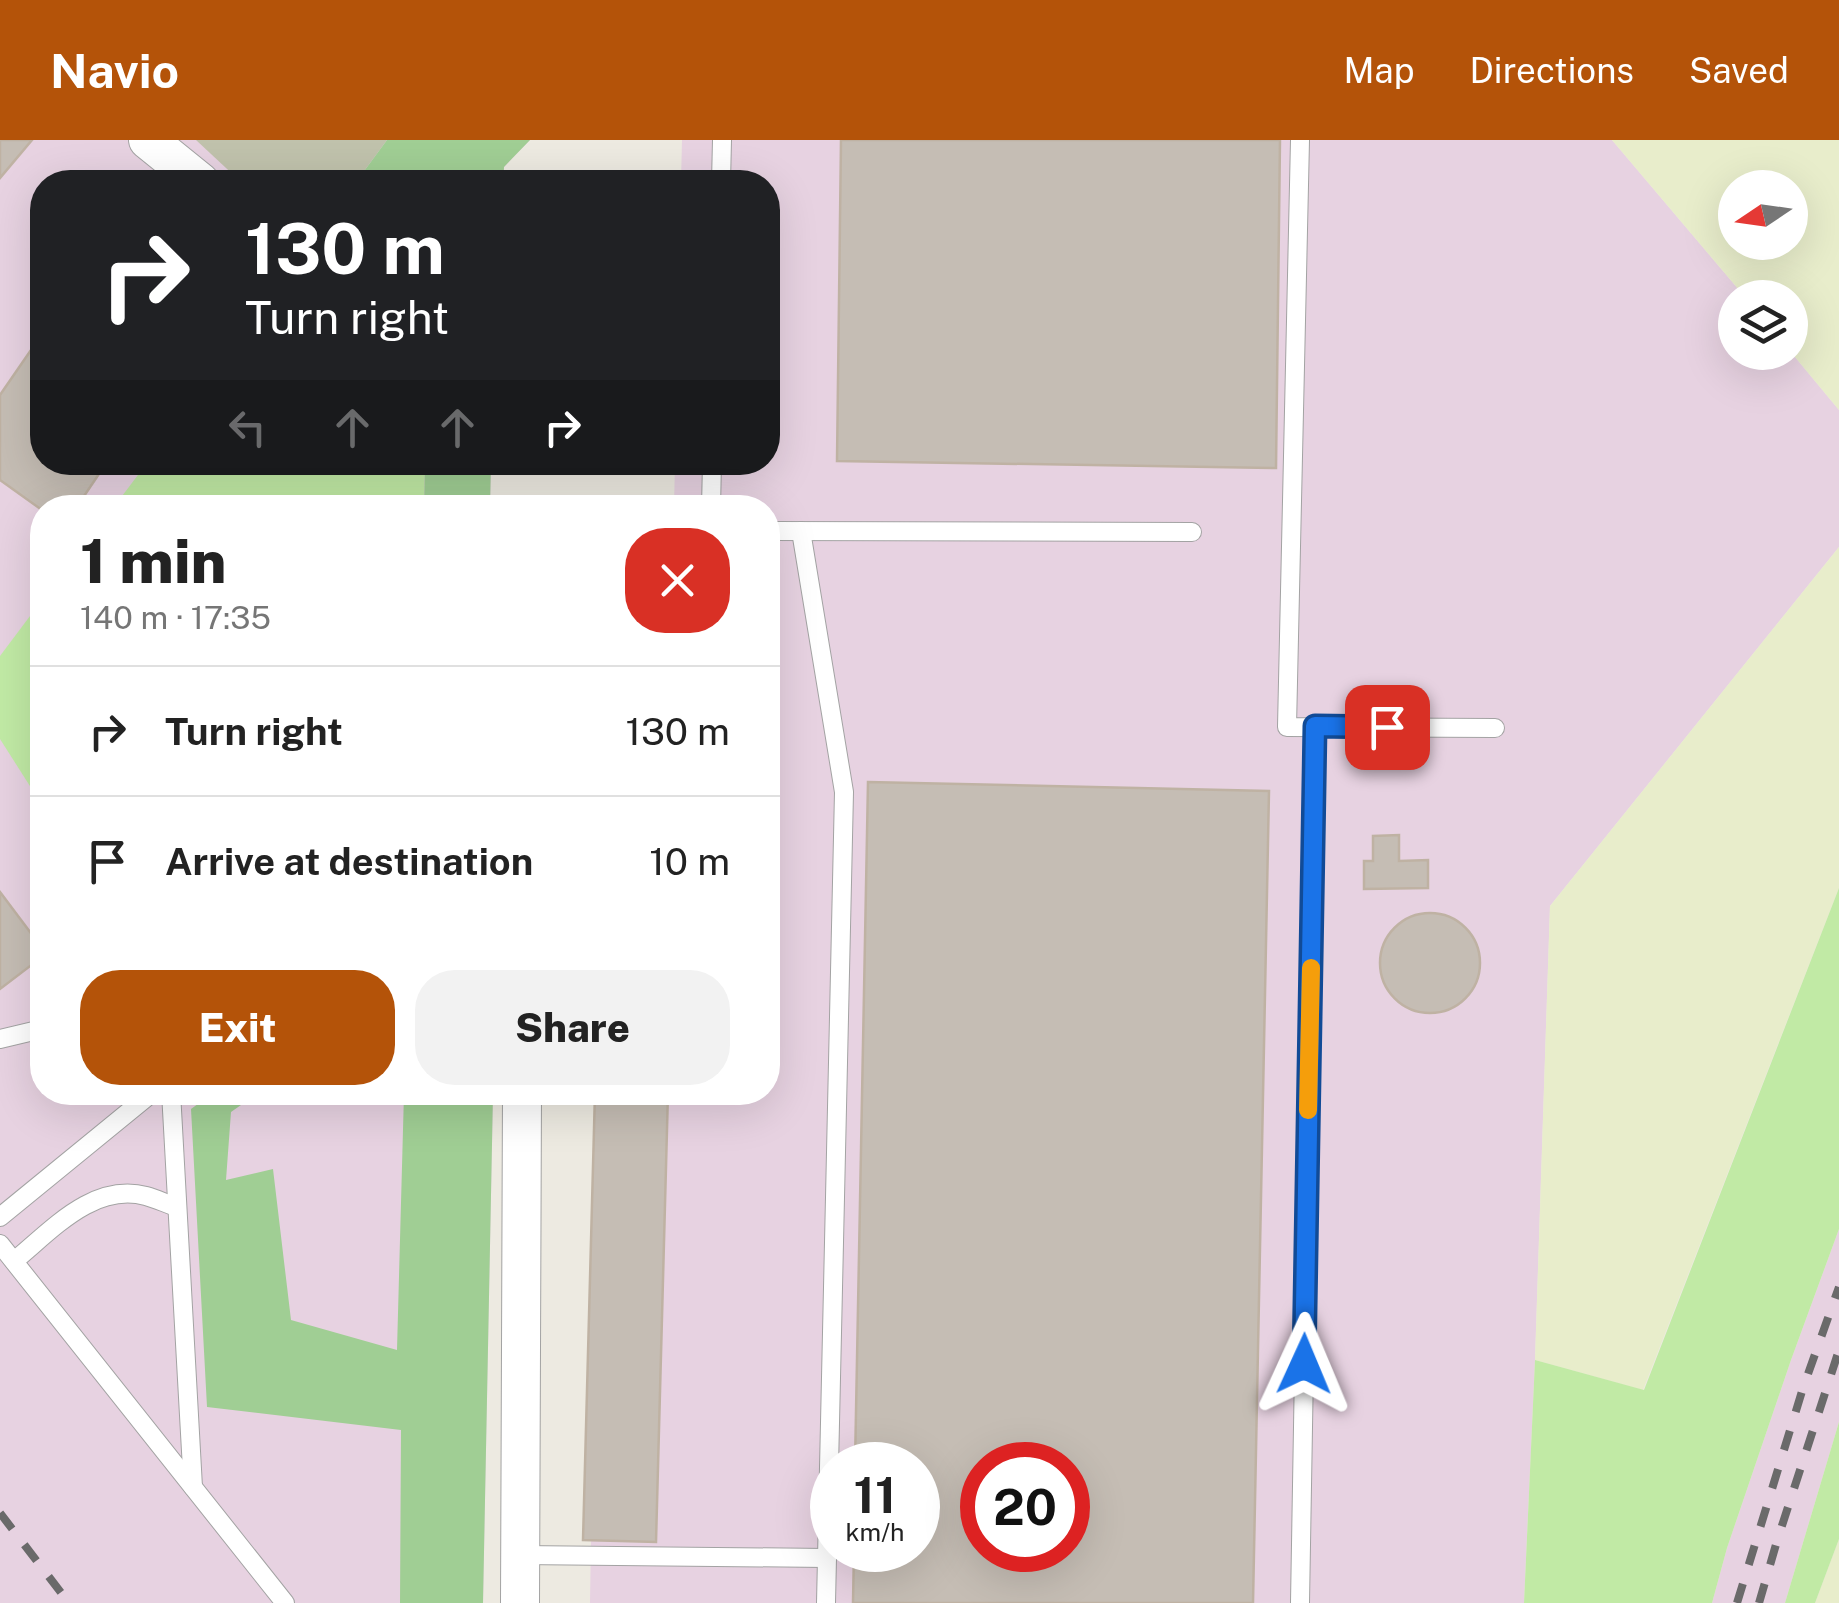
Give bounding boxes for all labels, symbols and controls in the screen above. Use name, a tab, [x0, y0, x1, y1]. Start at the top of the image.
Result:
text: Navio	[50, 42, 179, 99]
text: Map	[1343, 50, 1414, 91]
text: Directions	[1469, 50, 1634, 91]
text: Saved	[1689, 50, 1789, 91]
north arrow	[1718, 170, 1808, 260]
map controls	[1718, 170, 1808, 370]
text: 130 m	[245, 207, 445, 290]
icon: right	[80, 210, 210, 340]
button: layers	[1718, 280, 1808, 370]
text: Turn right	[245, 291, 449, 344]
icon: left	[220, 400, 275, 455]
icon: ahead	[325, 400, 380, 455]
icon: ahead	[430, 400, 485, 455]
icon: right	[535, 400, 590, 455]
text: 1 min	[80, 526, 227, 597]
button: close	[625, 528, 730, 633]
text: 140 m · 17:35	[80, 599, 271, 636]
pin	[1345, 685, 1430, 770]
icon: arrive	[1360, 700, 1415, 755]
icon: right	[80, 704, 135, 759]
text: Turn right	[165, 709, 343, 754]
text: 130 m	[625, 709, 730, 754]
icon: arrive	[80, 834, 135, 889]
text: Arrive at destination	[165, 839, 533, 884]
text: 10 m	[649, 839, 730, 884]
button: Exit	[80, 970, 395, 1085]
button: Share	[415, 970, 730, 1085]
position arrow	[1252, 1312, 1356, 1416]
speed limit sign: 20	[960, 1442, 1090, 1572]
text: 11	[854, 1465, 896, 1524]
text: km/h	[846, 1517, 904, 1547]

